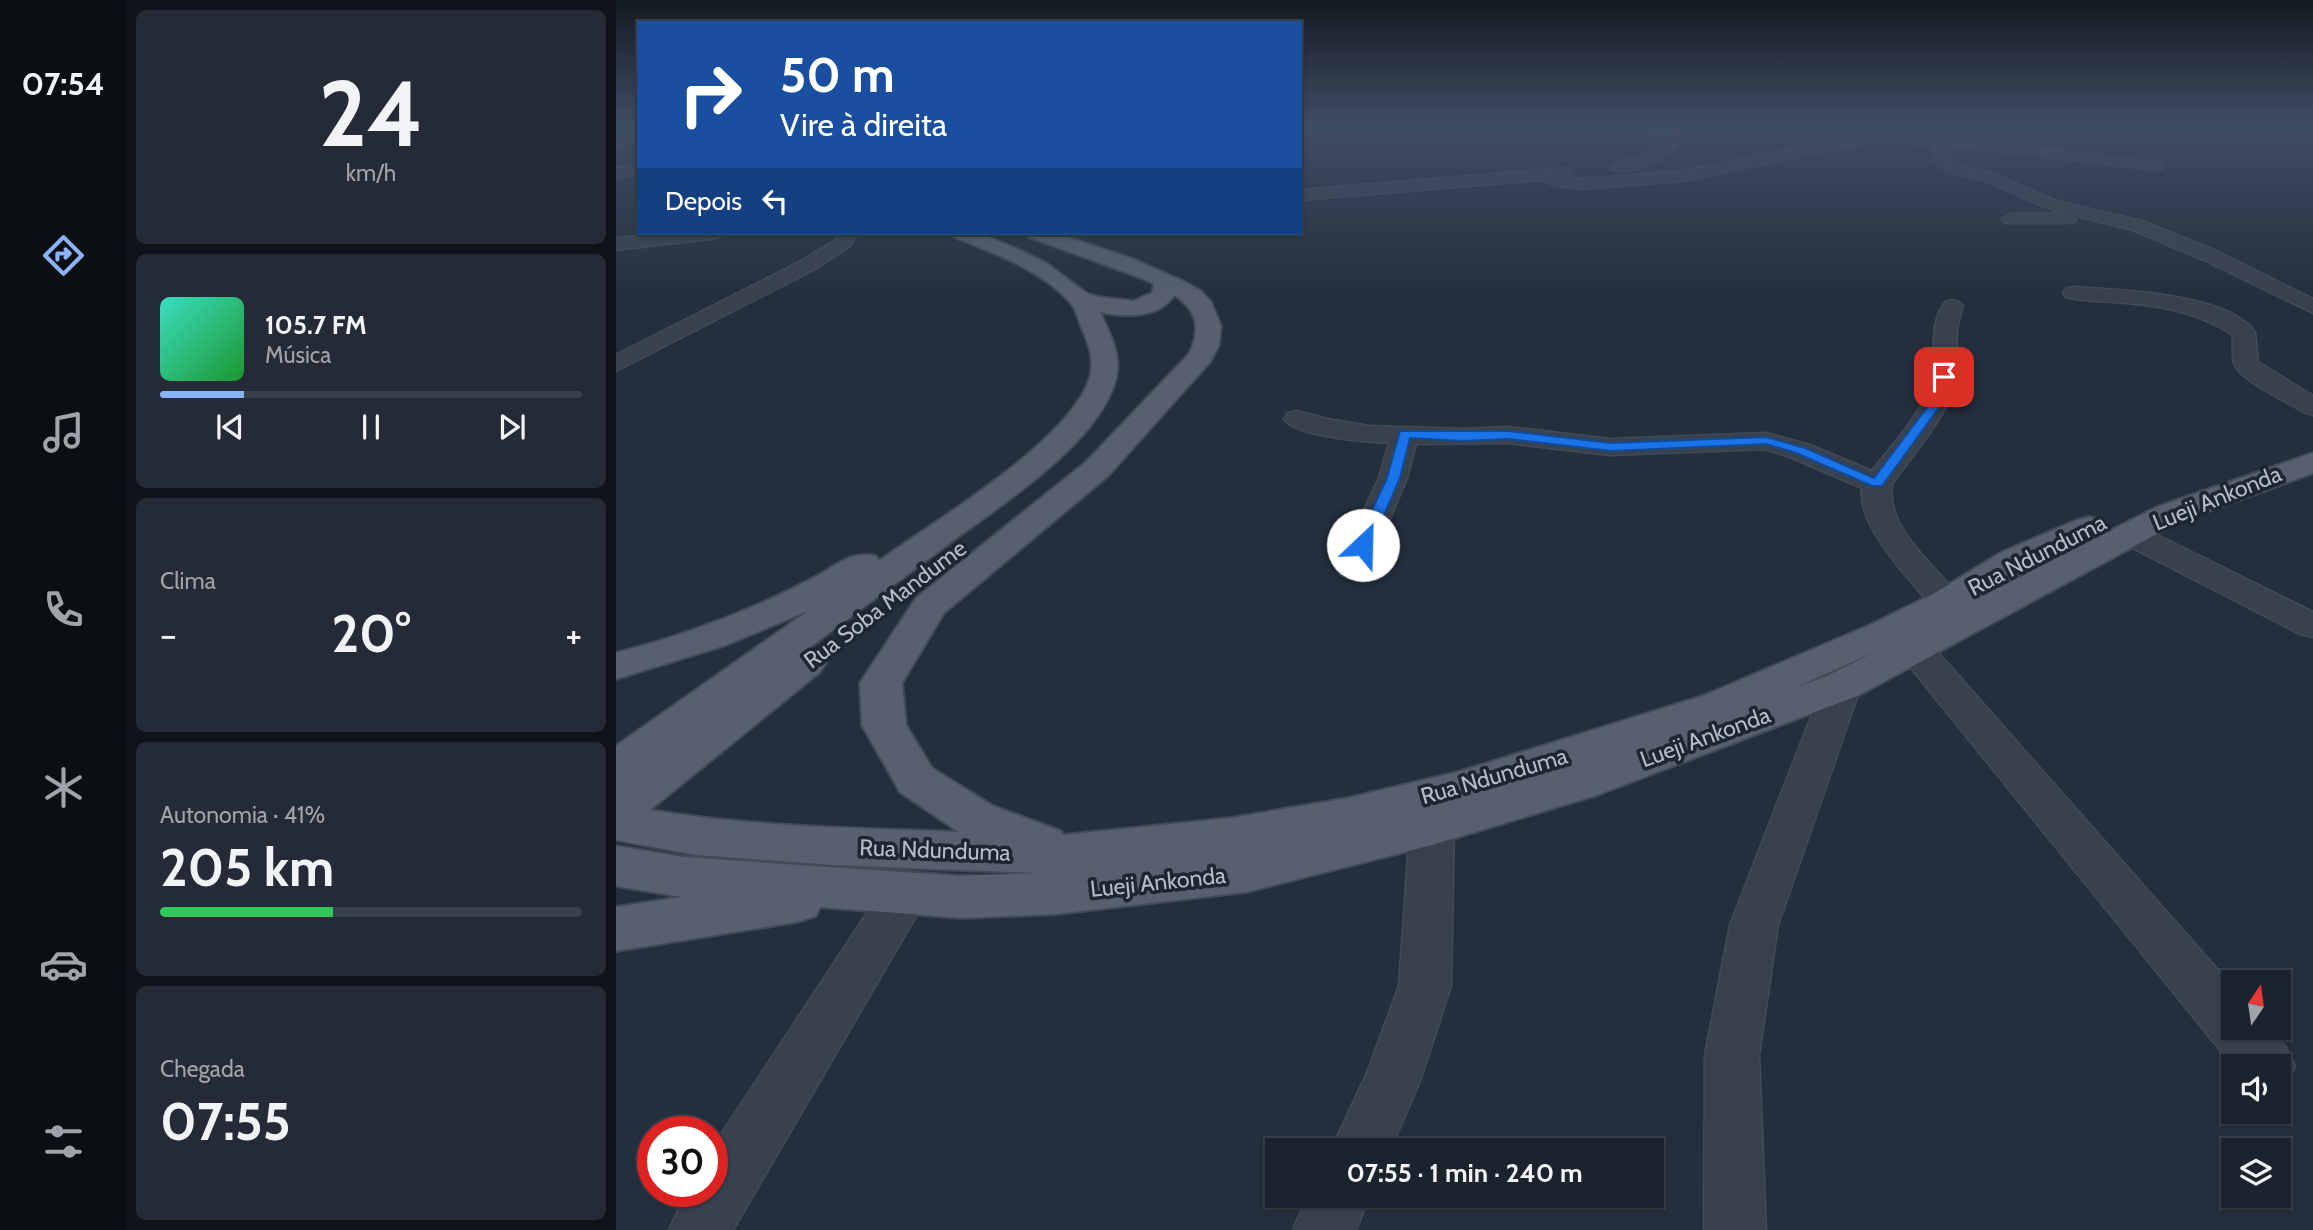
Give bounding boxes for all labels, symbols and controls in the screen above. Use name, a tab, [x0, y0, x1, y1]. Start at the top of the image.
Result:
text: 50 m	[780, 45, 895, 104]
icon: right	[665, 49, 756, 140]
text: 24	[319, 58, 423, 169]
text: 07:54	[21, 64, 105, 103]
text: Vire à direita	[780, 105, 947, 144]
text: km/h	[346, 159, 396, 187]
icon: left	[756, 182, 794, 220]
text: Depois	[665, 185, 742, 217]
icon: directions	[39, 231, 88, 280]
text: 105.7 FM	[265, 309, 367, 341]
text: Música	[265, 341, 331, 369]
pin	[1914, 347, 1974, 407]
icon: arrive	[1925, 358, 1963, 396]
icon: music	[39, 408, 88, 457]
icon: previous	[211, 408, 249, 446]
icon: pause	[352, 408, 390, 446]
icon: next	[493, 408, 531, 446]
street label: Lueji Ankonda	[2149, 459, 2285, 537]
position arrow	[1326, 508, 1400, 582]
street label: Rua Ndunduma	[1963, 508, 2111, 602]
street label: Rua Soba Mandume	[798, 534, 972, 674]
text: Clima	[160, 567, 216, 595]
icon: phone	[39, 585, 88, 634]
text: 20°	[331, 602, 411, 665]
text: −	[160, 611, 177, 658]
text: +	[565, 611, 582, 658]
street label: Lueji Ankonda	[1636, 701, 1774, 773]
street label: Rua Ndunduma	[1417, 742, 1571, 810]
icon: climate	[39, 763, 88, 812]
text: Autonomia · 41%	[160, 801, 325, 829]
street label: Rua Ndunduma	[859, 833, 1011, 867]
text: 205 km	[160, 836, 334, 899]
street label: Lueji Ankonda	[1089, 861, 1227, 903]
icon: car	[39, 940, 88, 989]
north arrow	[2221, 970, 2291, 1040]
map controls	[2221, 970, 2291, 1208]
button: sound	[2221, 1054, 2291, 1124]
text: Chegada	[160, 1055, 245, 1083]
text: 07:55	[160, 1090, 291, 1153]
speed limit sign: 30	[637, 1116, 728, 1207]
icon: filters	[39, 1117, 88, 1166]
button: layers	[2221, 1138, 2291, 1208]
text: 07:55 · 1 min · 240 m	[1346, 1157, 1583, 1189]

